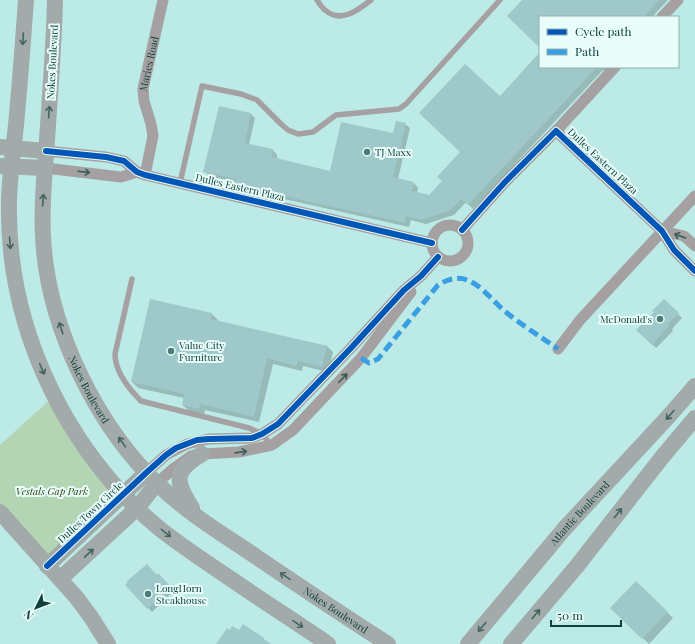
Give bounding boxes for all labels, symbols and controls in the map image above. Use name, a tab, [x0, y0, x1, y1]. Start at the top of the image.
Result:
legend	[539, 16, 679, 68]
text: Cycle path	[575, 23, 632, 39]
street label: Nokes Boulevard	[43, 24, 61, 100]
one-way arrow	[20, 32, 27, 45]
street label: Maries Road	[136, 35, 162, 92]
text: Path	[575, 43, 599, 59]
one-way arrow	[46, 106, 53, 119]
street label: Dulles Eastern Plaza	[565, 125, 641, 197]
place label: TJ Maxx	[375, 145, 412, 159]
marker: TJ Maxx	[362, 147, 372, 157]
one-way arrow	[77, 168, 90, 176]
street label: Dulles Eastern Plaza	[194, 170, 286, 204]
one-way arrow	[39, 194, 47, 207]
one-way arrow	[674, 232, 687, 239]
one-way arrow	[7, 236, 14, 249]
place label: McDonald's	[600, 312, 652, 326]
marker: McDonald's	[655, 314, 665, 324]
one-way arrow	[57, 321, 64, 334]
place label: Value City Furniture	[178, 338, 224, 364]
marker: Value City Furniture	[166, 346, 176, 356]
street label: Nokes Boulevard	[65, 353, 113, 426]
one-way arrow	[38, 362, 46, 374]
one-way arrow	[338, 373, 348, 383]
one-way arrow	[665, 410, 674, 420]
one-way arrow	[118, 436, 126, 447]
one-way arrow	[234, 448, 247, 455]
street label: Dulles Town Circle	[54, 478, 126, 546]
street label: Atlantic Boulevard	[546, 478, 613, 549]
park label: Vestals Gap Park	[16, 484, 88, 498]
one-way arrow	[614, 508, 622, 519]
one-way arrow	[161, 529, 172, 538]
one-way arrow	[83, 549, 93, 558]
one-way arrow	[280, 572, 291, 580]
place label: LongHorn Steakhouse	[156, 581, 207, 607]
street label: Nokes Boulevard	[301, 584, 371, 637]
north arrow	[16, 588, 56, 628]
marker: LongHorn Steakhouse	[143, 589, 153, 599]
scale bar	[551, 602, 621, 628]
text: N	[20, 607, 37, 623]
text: 50 m	[557, 607, 583, 623]
one-way arrow	[531, 609, 540, 620]
one-way arrow	[292, 620, 303, 628]
one-way arrow	[478, 622, 487, 632]

